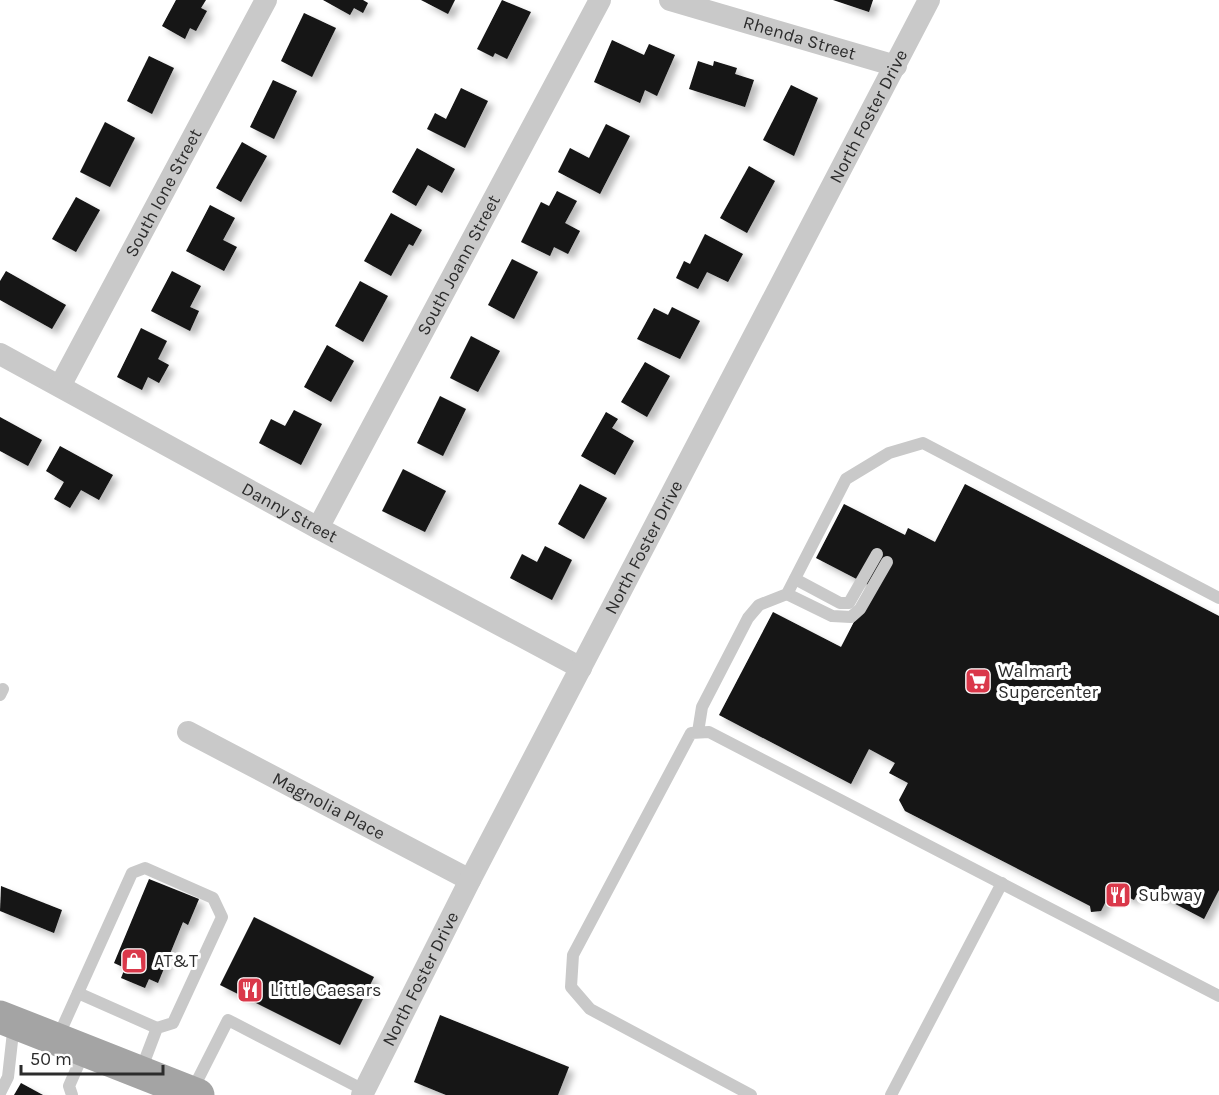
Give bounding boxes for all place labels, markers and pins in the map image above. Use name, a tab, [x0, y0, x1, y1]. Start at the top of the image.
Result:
place label: Walmart Supercenter	[998, 660, 1098, 703]
supermarket icon: Walmart Supercenter	[963, 666, 993, 696]
restaurant icon: Subway	[1103, 880, 1133, 910]
place label: Subway	[1138, 884, 1202, 906]
shop icon: AT&T	[119, 946, 149, 976]
place label: AT&T	[154, 950, 198, 972]
restaurant icon: Little Caesars	[235, 975, 265, 1005]
place label: Little Caesars	[270, 979, 381, 1001]

